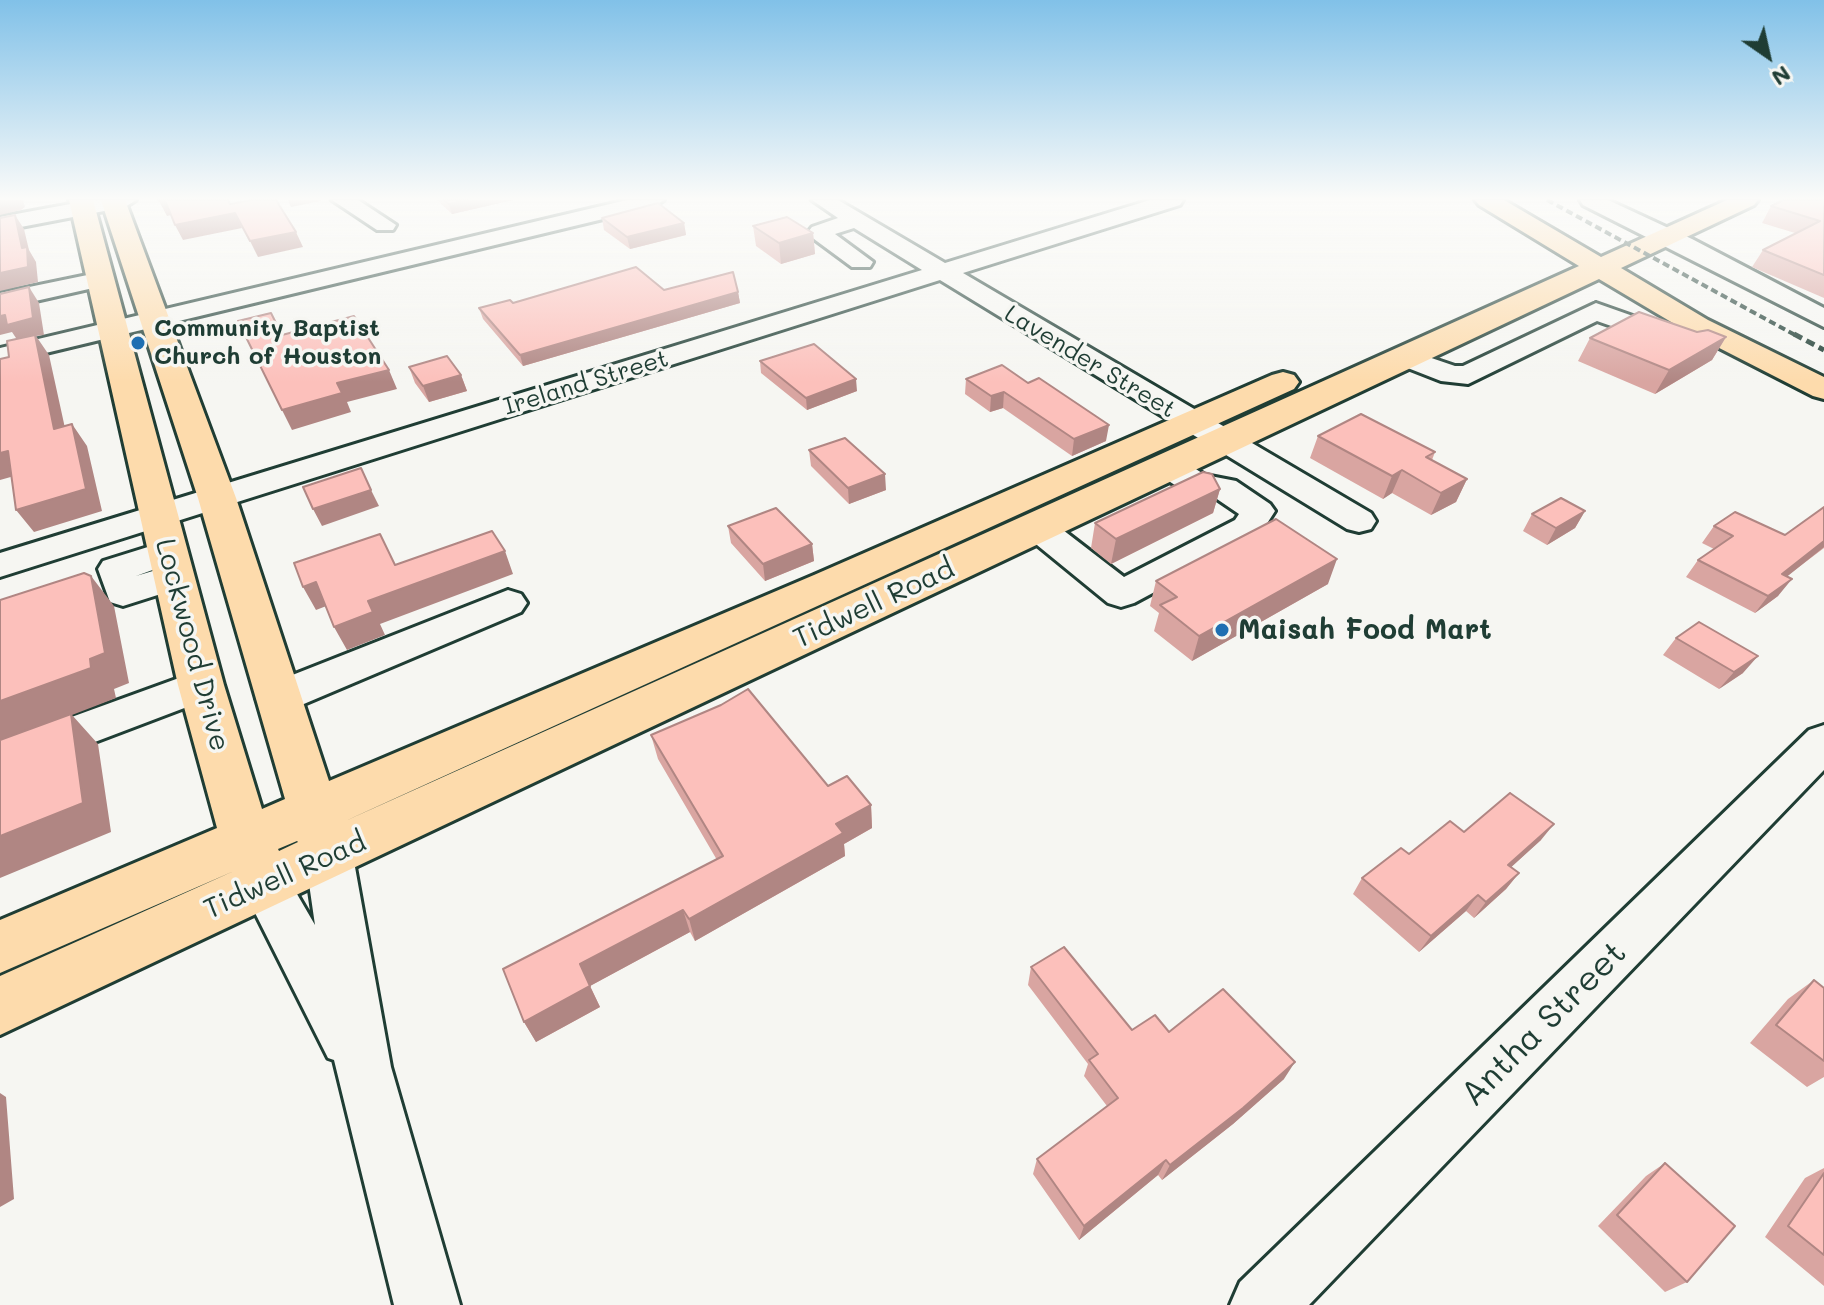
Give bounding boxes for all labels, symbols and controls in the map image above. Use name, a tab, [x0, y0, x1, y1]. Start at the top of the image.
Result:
north arrow	[1728, 16, 1808, 96]
text: N	[1767, 60, 1797, 93]
street label: Lavender Street	[999, 300, 1181, 424]
place label: Community Baptist Church of Houston	[154, 315, 381, 371]
marker: Community Baptist Church of Houston	[129, 334, 147, 352]
street label: Ireland Street	[500, 344, 672, 422]
street label: Lockwood Drive	[148, 535, 236, 755]
street label: Tidwell Road	[788, 552, 960, 656]
place label: Maisah Food Mart	[1238, 613, 1492, 647]
marker: Maisah Food Mart	[1213, 621, 1231, 639]
street label: Tidwell Road	[199, 825, 371, 927]
street label: Antha Street	[1453, 933, 1635, 1115]

